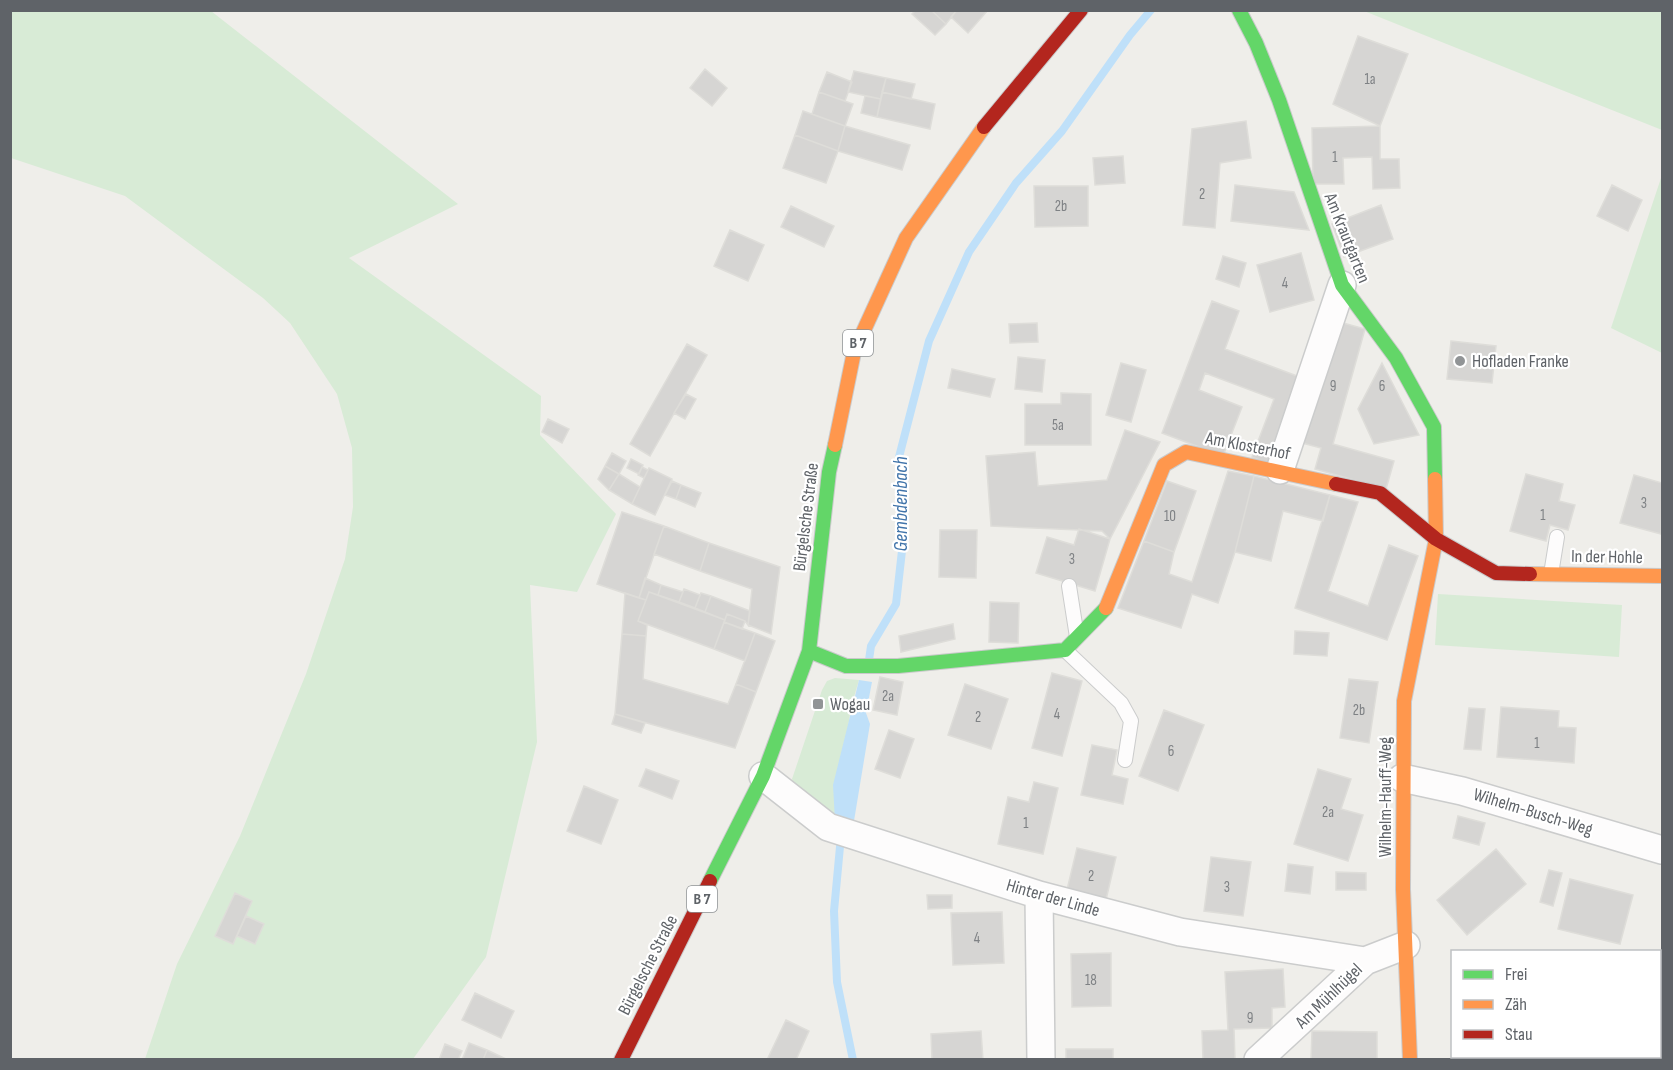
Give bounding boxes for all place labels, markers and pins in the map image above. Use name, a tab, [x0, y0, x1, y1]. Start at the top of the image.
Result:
place label: Hofladen Franke	[1472, 351, 1569, 372]
marker: Hofladen Franke	[1453, 354, 1467, 368]
place label: Wogau	[830, 694, 870, 715]
marker: Wogau	[811, 697, 825, 711]

